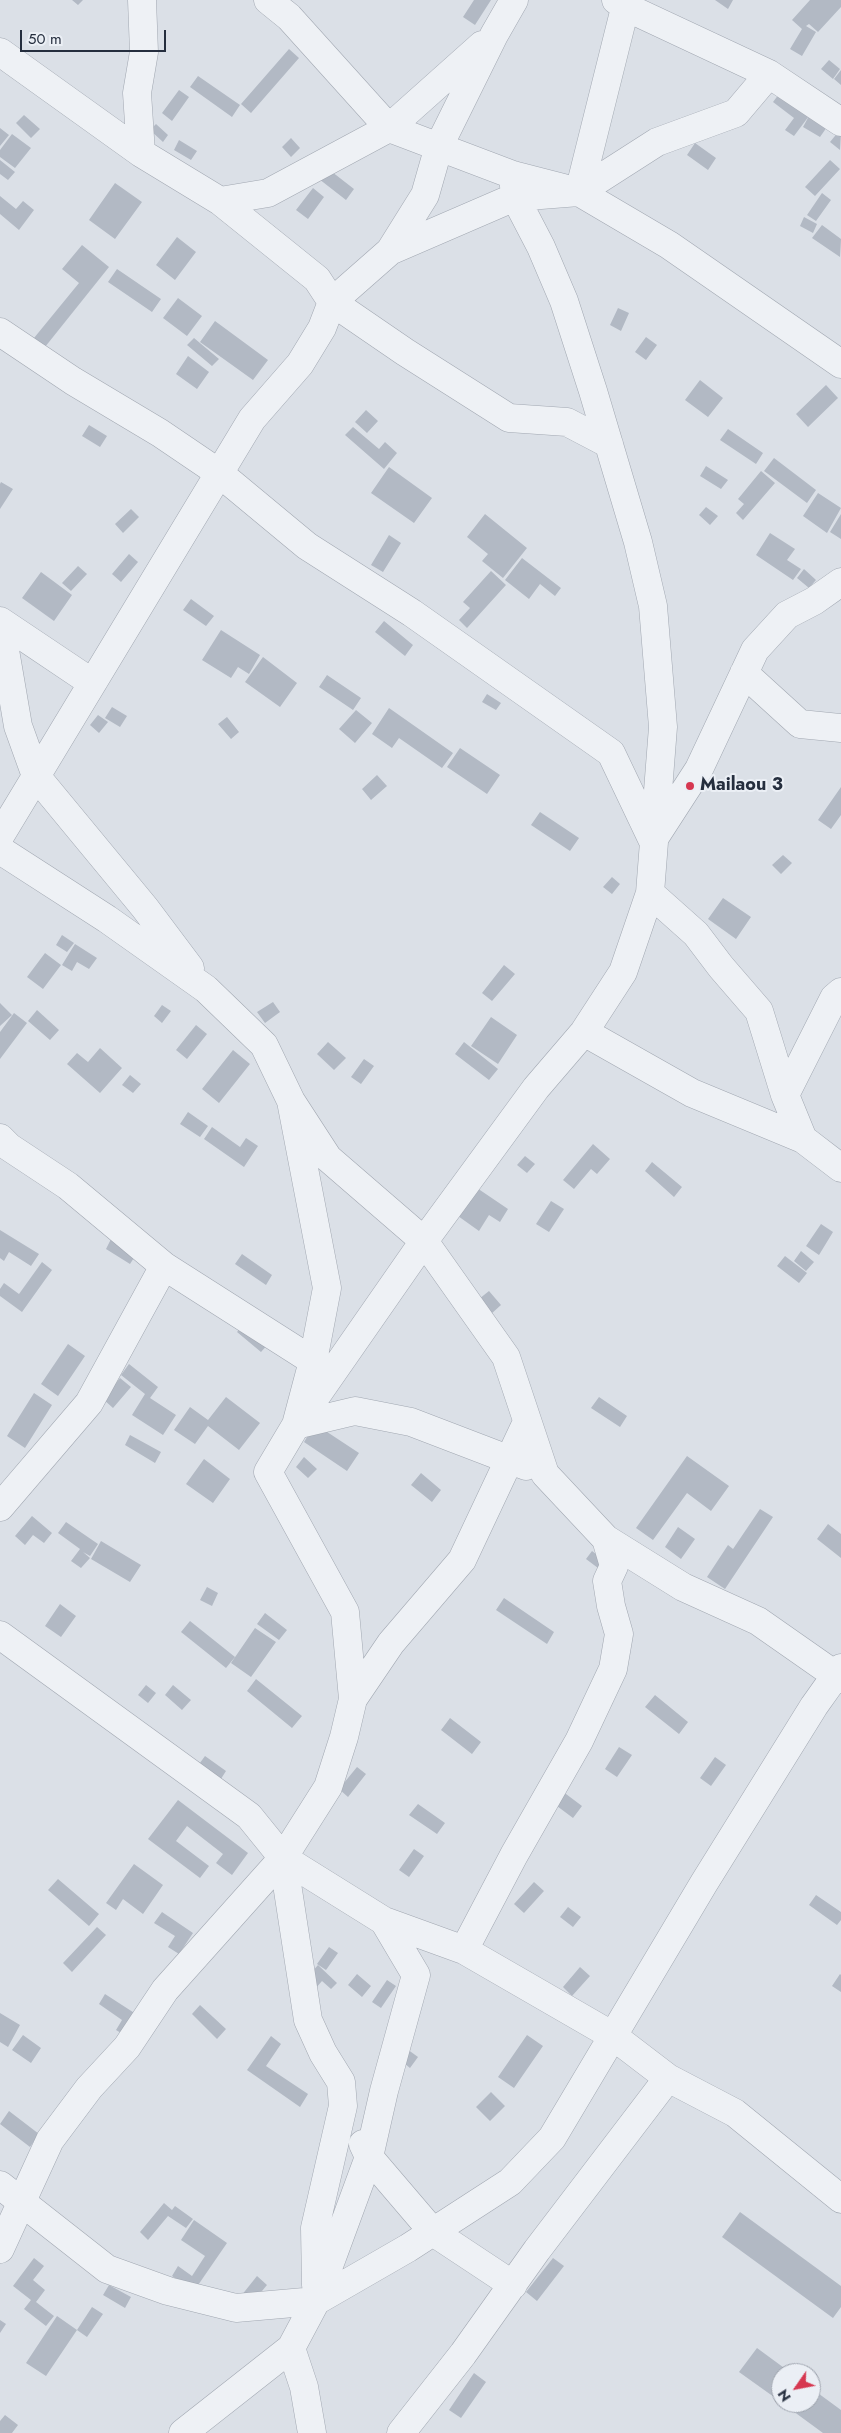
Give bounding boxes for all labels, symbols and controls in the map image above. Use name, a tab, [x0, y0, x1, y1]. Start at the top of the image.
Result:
scale bar	[22, 20, 169, 52]
text: 50 m	[28, 28, 62, 50]
place label: Mailaou 3	[700, 775, 783, 797]
marker: Mailaou 3	[684, 780, 696, 792]
north arrow	[771, 2363, 821, 2413]
text: N	[773, 2386, 796, 2406]

